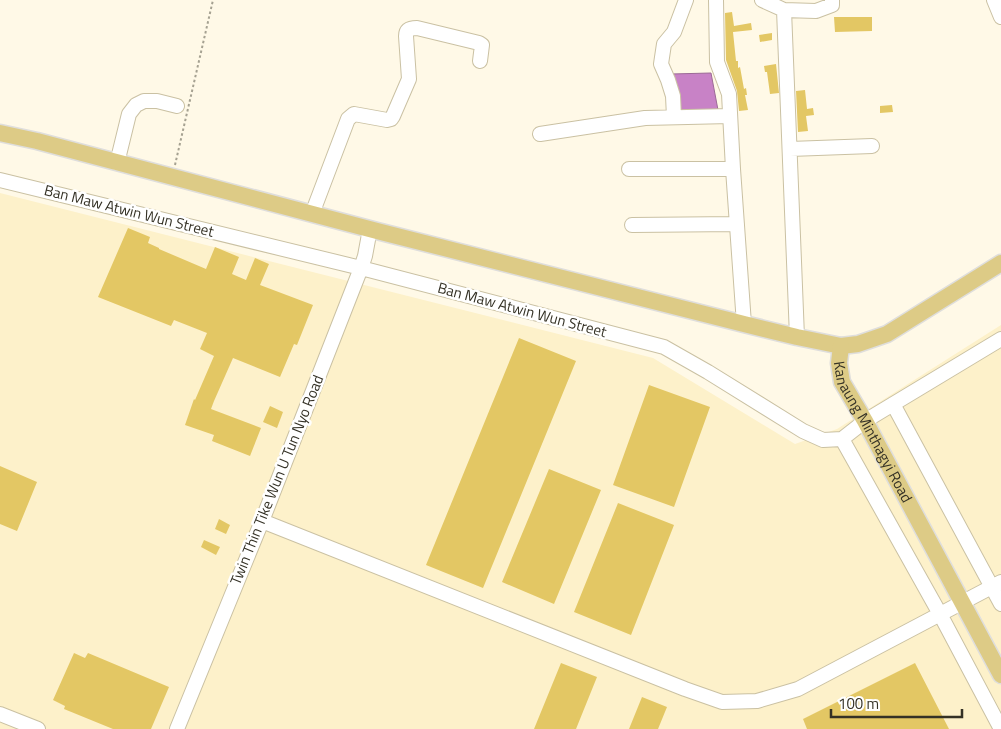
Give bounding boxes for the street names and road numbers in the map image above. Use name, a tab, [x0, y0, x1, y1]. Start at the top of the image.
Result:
street label: Ban Maw Atwin Wun Street	[42, 178, 217, 243]
street label: Ban Maw Atwin Wun Street	[435, 276, 610, 343]
street label: Kanaung Minthagyi Road	[828, 359, 919, 507]
street label: Twin Thin Tike Wun U Tun Nyo Road	[224, 371, 329, 588]

